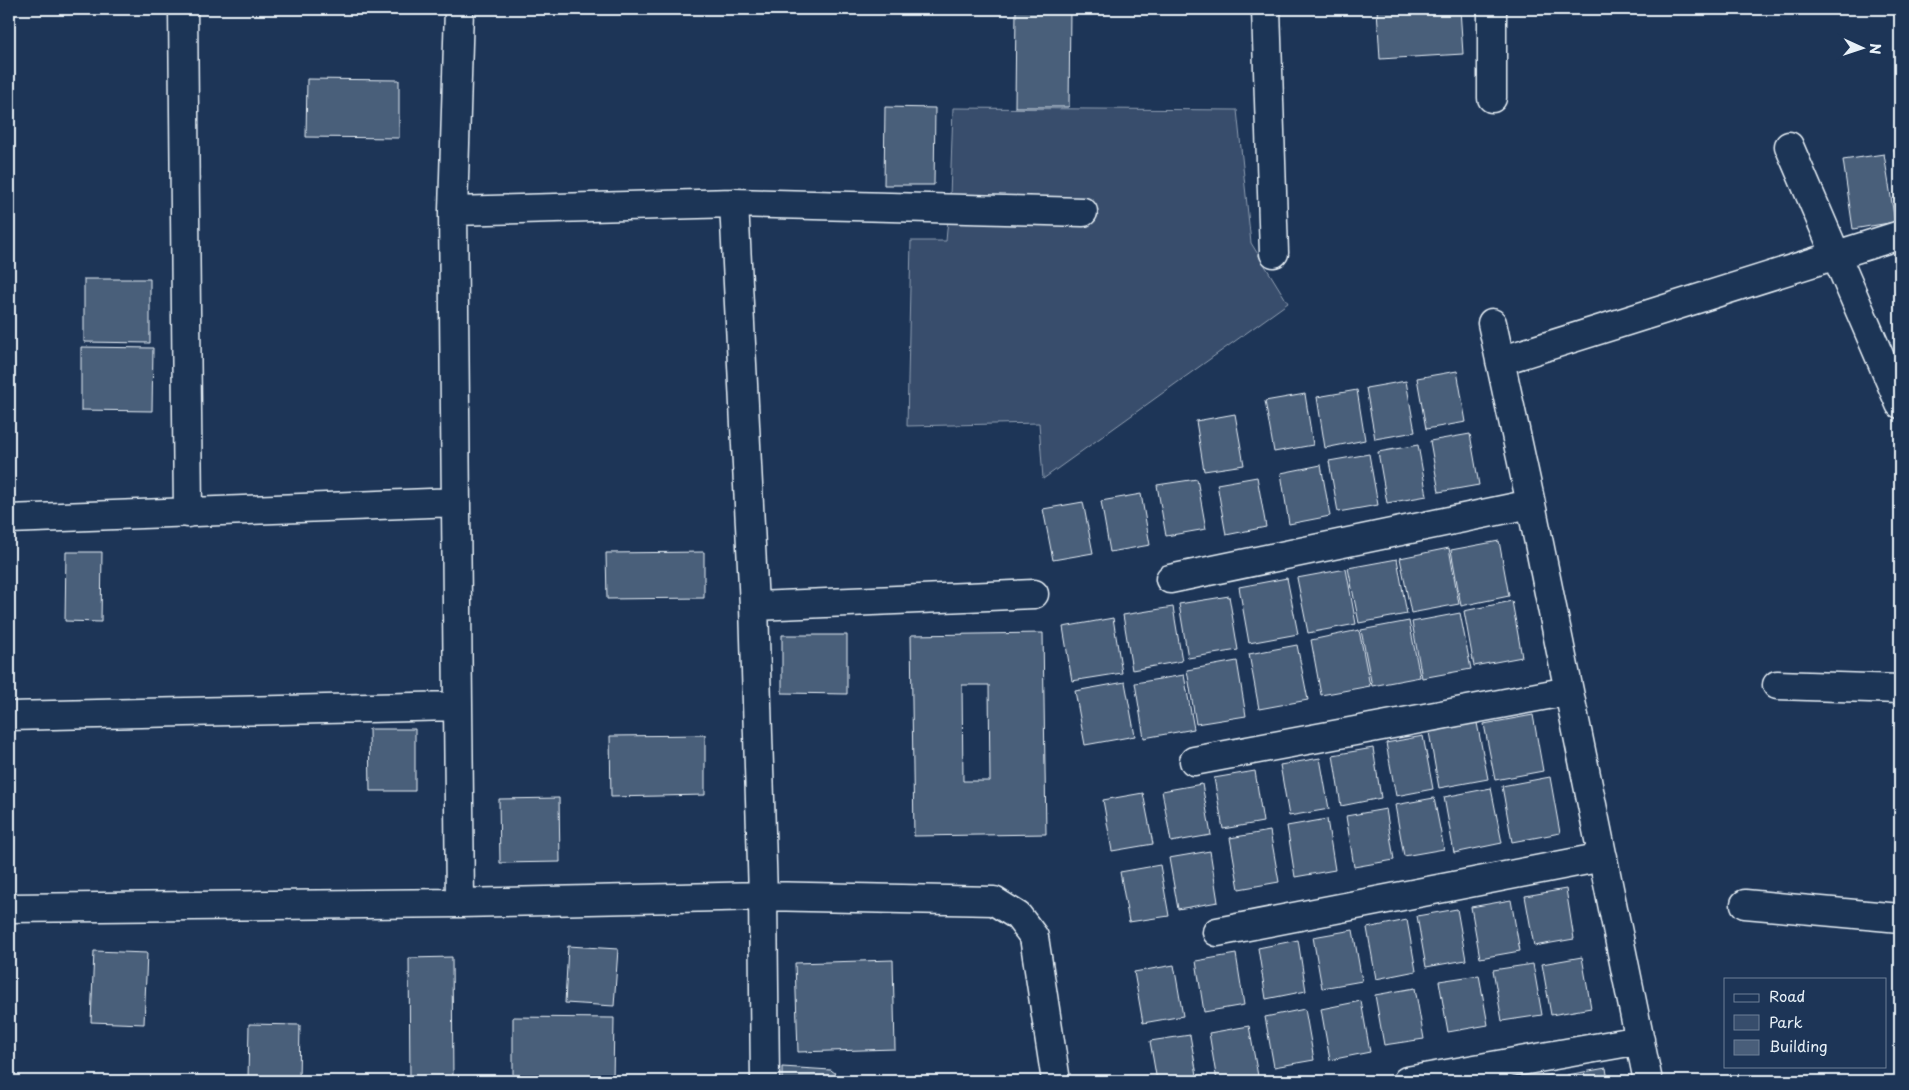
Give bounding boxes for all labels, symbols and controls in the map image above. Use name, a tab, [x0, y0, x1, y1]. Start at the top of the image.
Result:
north arrow	[1836, 22, 1886, 72]
text: N	[1865, 43, 1886, 55]
legend	[1724, 978, 1886, 1068]
text: Road	[1769, 984, 1805, 1007]
text: Park	[1769, 1010, 1803, 1033]
text: Building	[1769, 1034, 1828, 1057]

